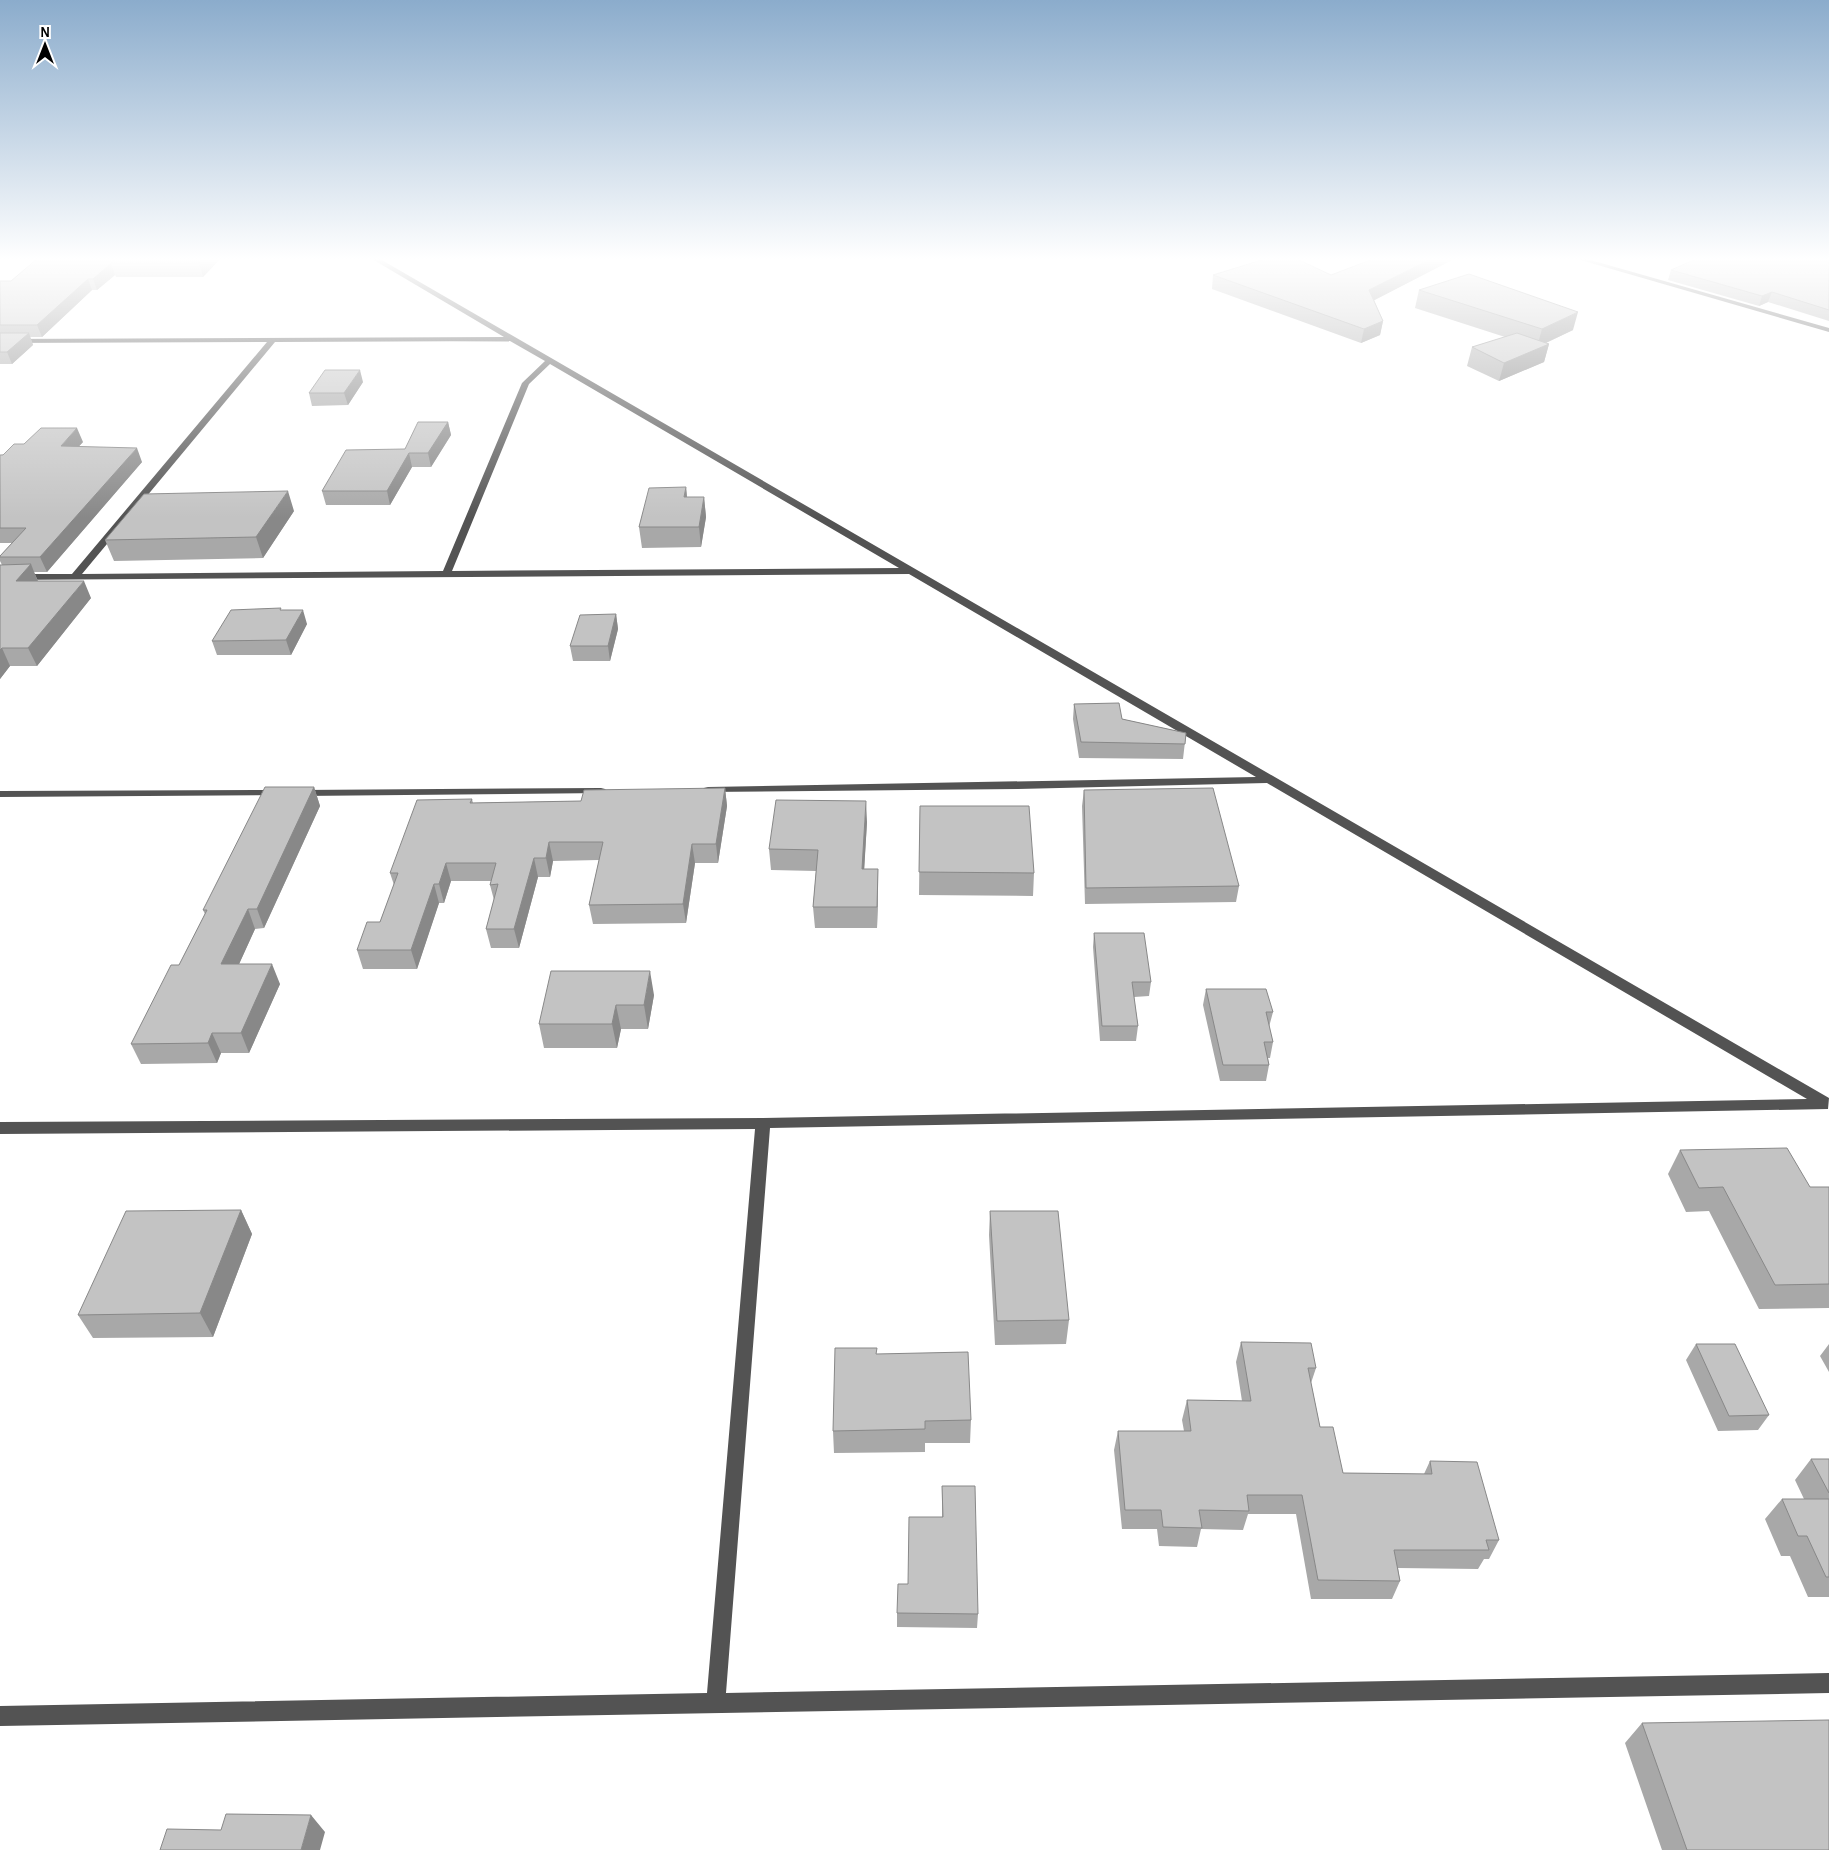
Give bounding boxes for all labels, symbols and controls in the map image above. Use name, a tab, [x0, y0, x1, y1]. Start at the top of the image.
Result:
north arrow	[20, 20, 70, 70]
text: N	[40, 26, 50, 40]

